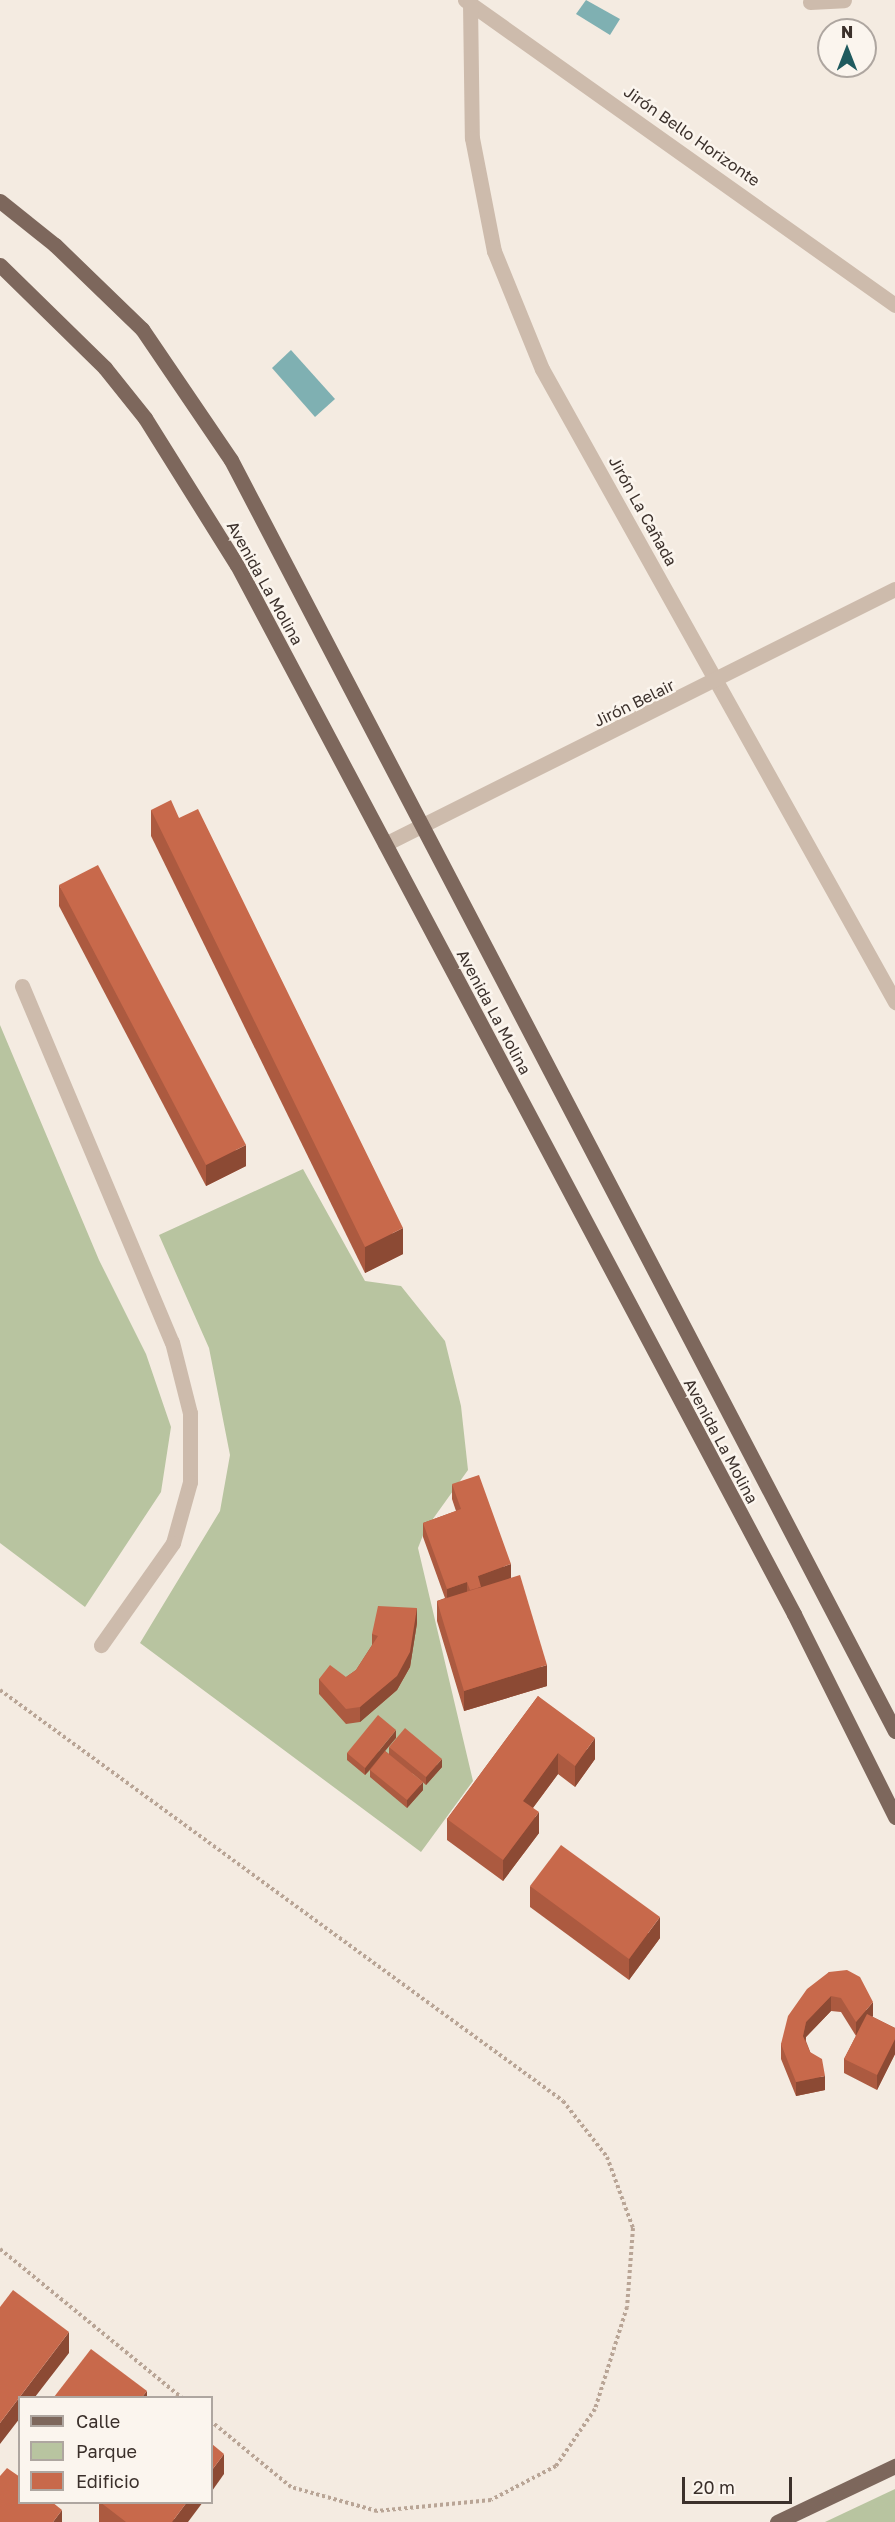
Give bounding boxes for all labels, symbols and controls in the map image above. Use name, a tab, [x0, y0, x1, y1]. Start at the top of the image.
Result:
north arrow	[817, 18, 877, 78]
text: N	[841, 22, 853, 42]
street label: Jirón Bello Horizonte	[620, 82, 764, 190]
street label: Jirón La Cañada	[605, 453, 681, 569]
street label: Avenida La Molina	[223, 518, 307, 648]
street label: Jirón Belair	[591, 675, 677, 731]
street label: Avenida La Molina	[453, 946, 535, 1078]
street label: Avenida La Molina	[680, 1375, 762, 1507]
legend	[18, 2396, 213, 2504]
text: Calle	[76, 2410, 120, 2432]
text: Parque	[76, 2440, 137, 2462]
scale bar	[685, 2465, 794, 2503]
text: Edificio	[76, 2470, 140, 2492]
text: 20 m	[693, 2476, 735, 2498]

